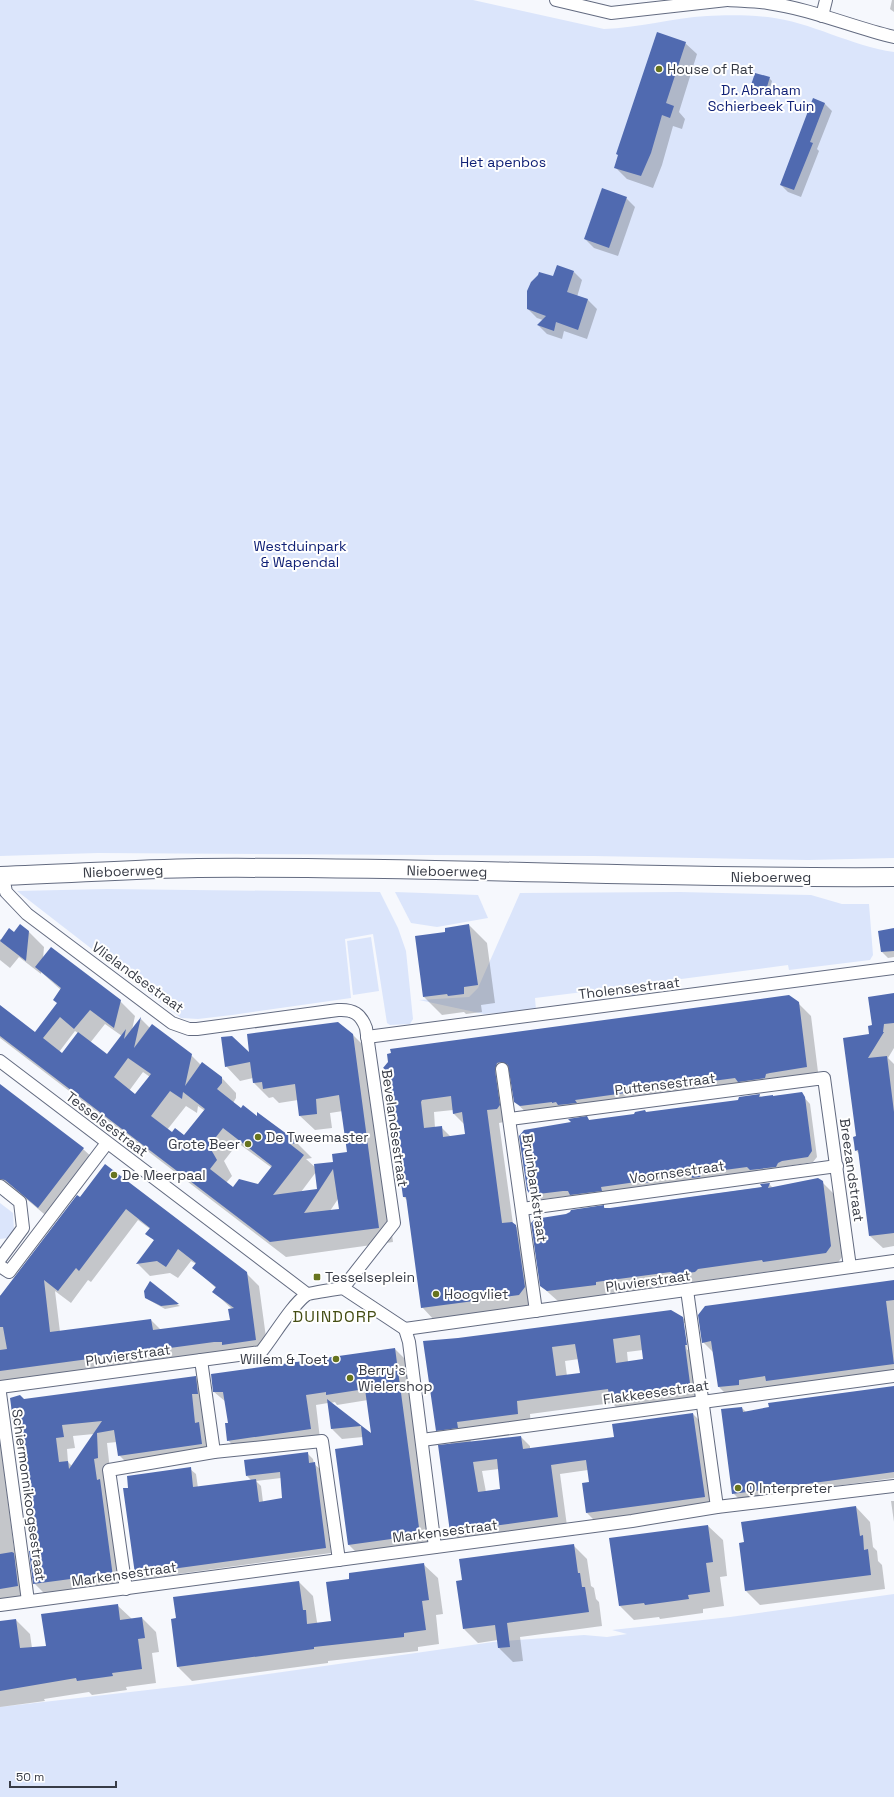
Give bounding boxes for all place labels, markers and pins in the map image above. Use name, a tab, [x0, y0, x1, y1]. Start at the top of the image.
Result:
place label: House of Rat	[667, 60, 754, 78]
marker: House of Rat	[654, 64, 664, 74]
place label: De Tweemaster	[266, 1128, 369, 1146]
marker: De Tweemaster	[253, 1132, 263, 1142]
place label: Grote Beer	[168, 1135, 240, 1153]
marker: Grote Beer	[243, 1139, 253, 1149]
place label: De Meerpaal	[122, 1166, 206, 1184]
marker: De Meerpaal	[109, 1170, 119, 1180]
place label: Tesselseplein	[325, 1268, 415, 1286]
marker: Tesselseplein	[312, 1272, 322, 1282]
place label: Hoogvliet	[444, 1285, 508, 1303]
marker: Hoogvliet	[431, 1289, 441, 1299]
place label: Willem & Toet	[240, 1350, 328, 1368]
marker: Willem & Toet	[331, 1354, 341, 1364]
place label: Berry's Wielershop	[358, 1361, 432, 1395]
marker: Berry's Wielershop	[345, 1373, 355, 1383]
place label: Q Interpreter	[746, 1479, 832, 1497]
marker: Q Interpreter	[733, 1483, 743, 1493]

